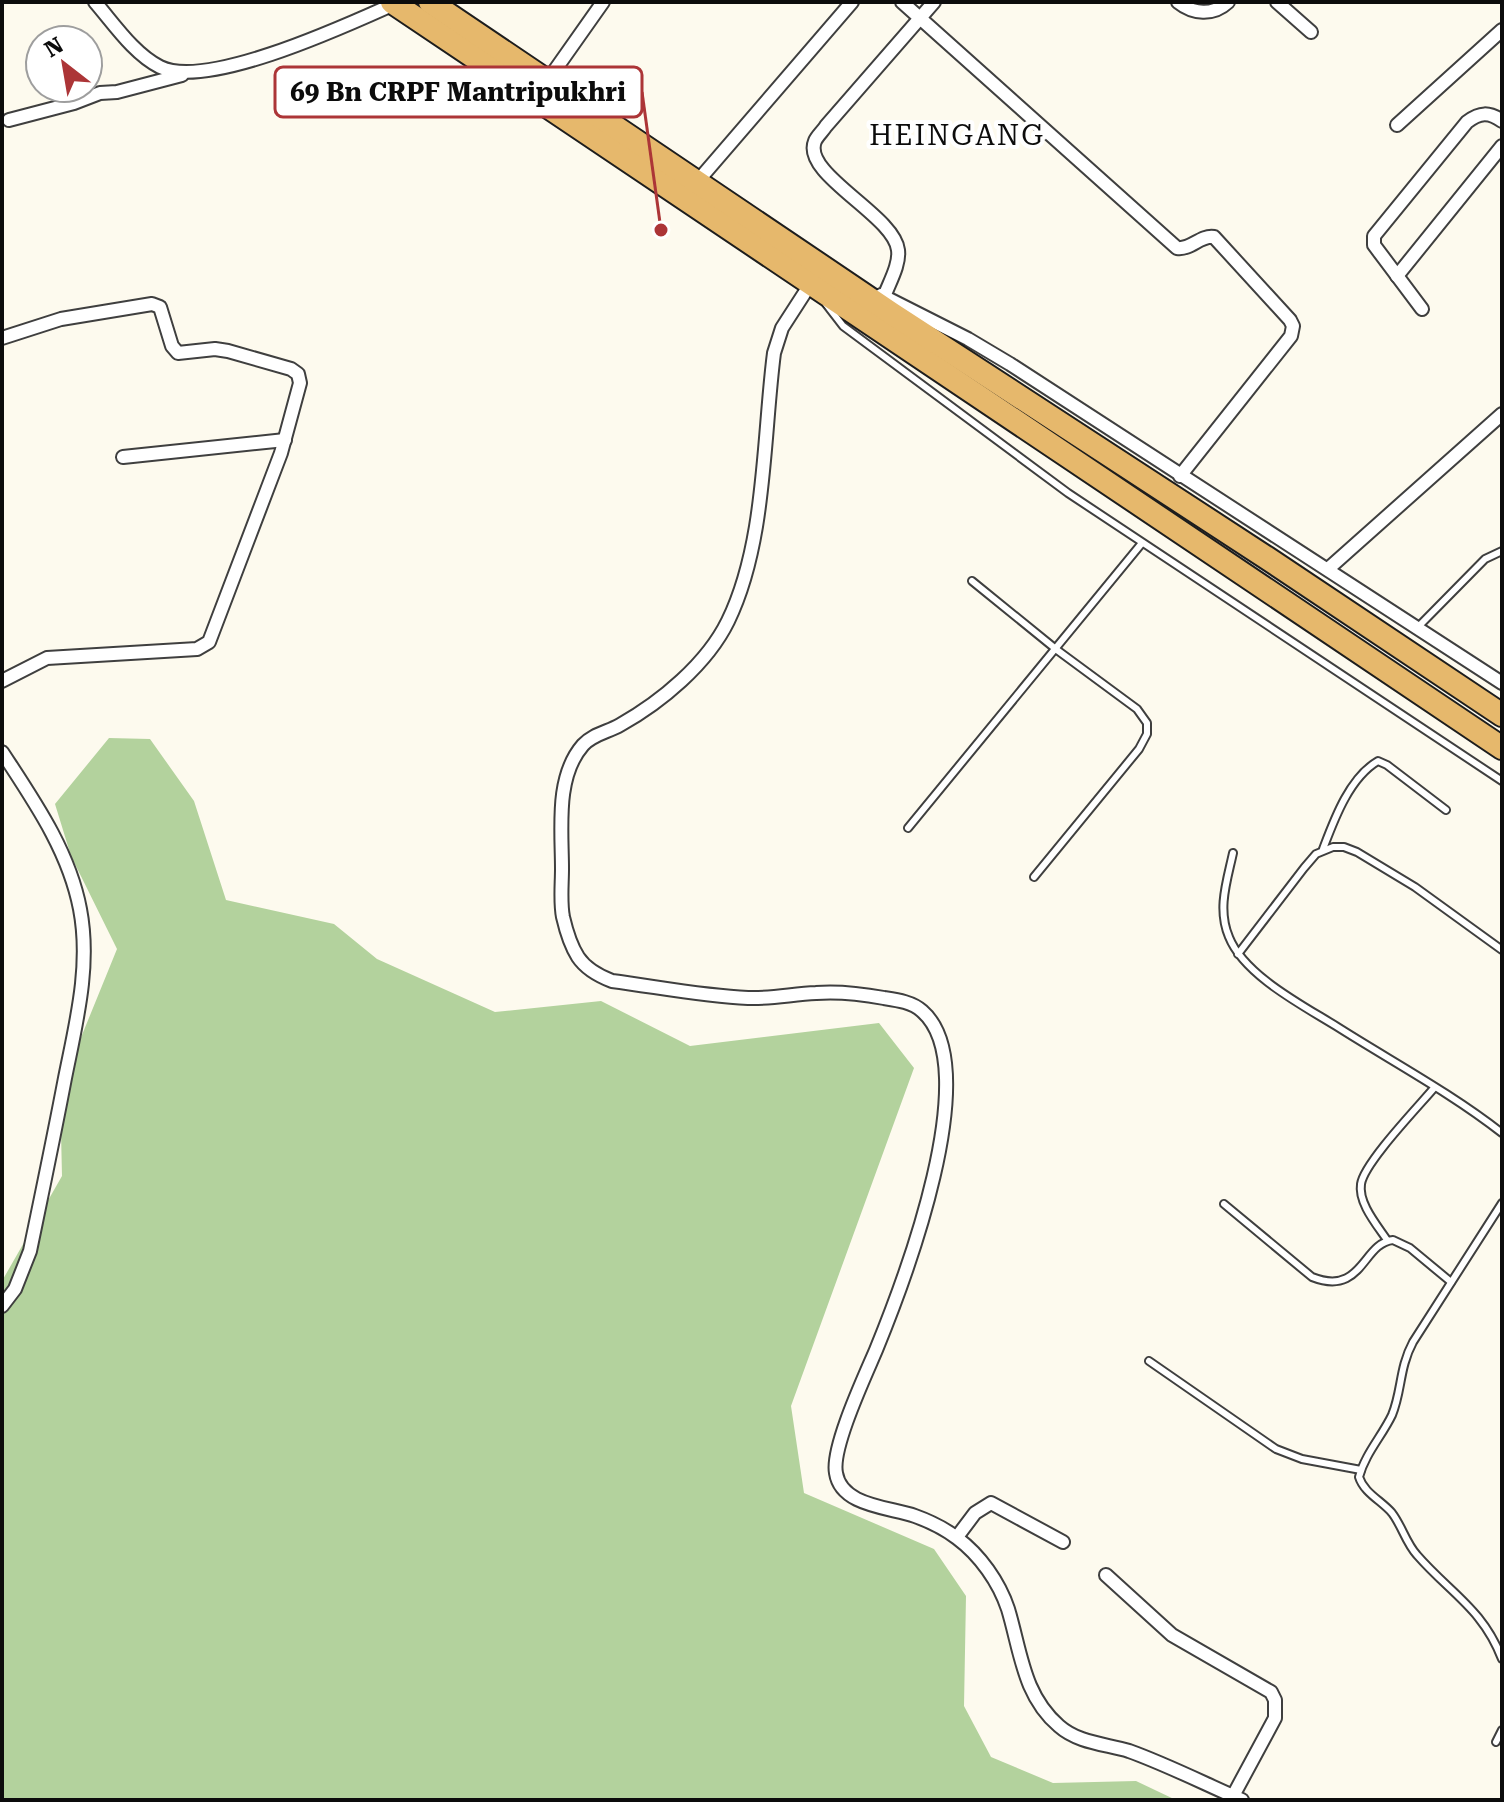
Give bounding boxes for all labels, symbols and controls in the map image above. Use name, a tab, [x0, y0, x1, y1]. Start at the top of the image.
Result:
north arrow	[24, 24, 104, 104]
text: N	[40, 32, 68, 62]
callout: 69 Bn CRPF Mantripukhri	[275, 67, 642, 117]
text: 69 Bn CRPF Mantripukhri	[290, 77, 626, 107]
district label: HEINGANG	[869, 119, 1045, 152]

